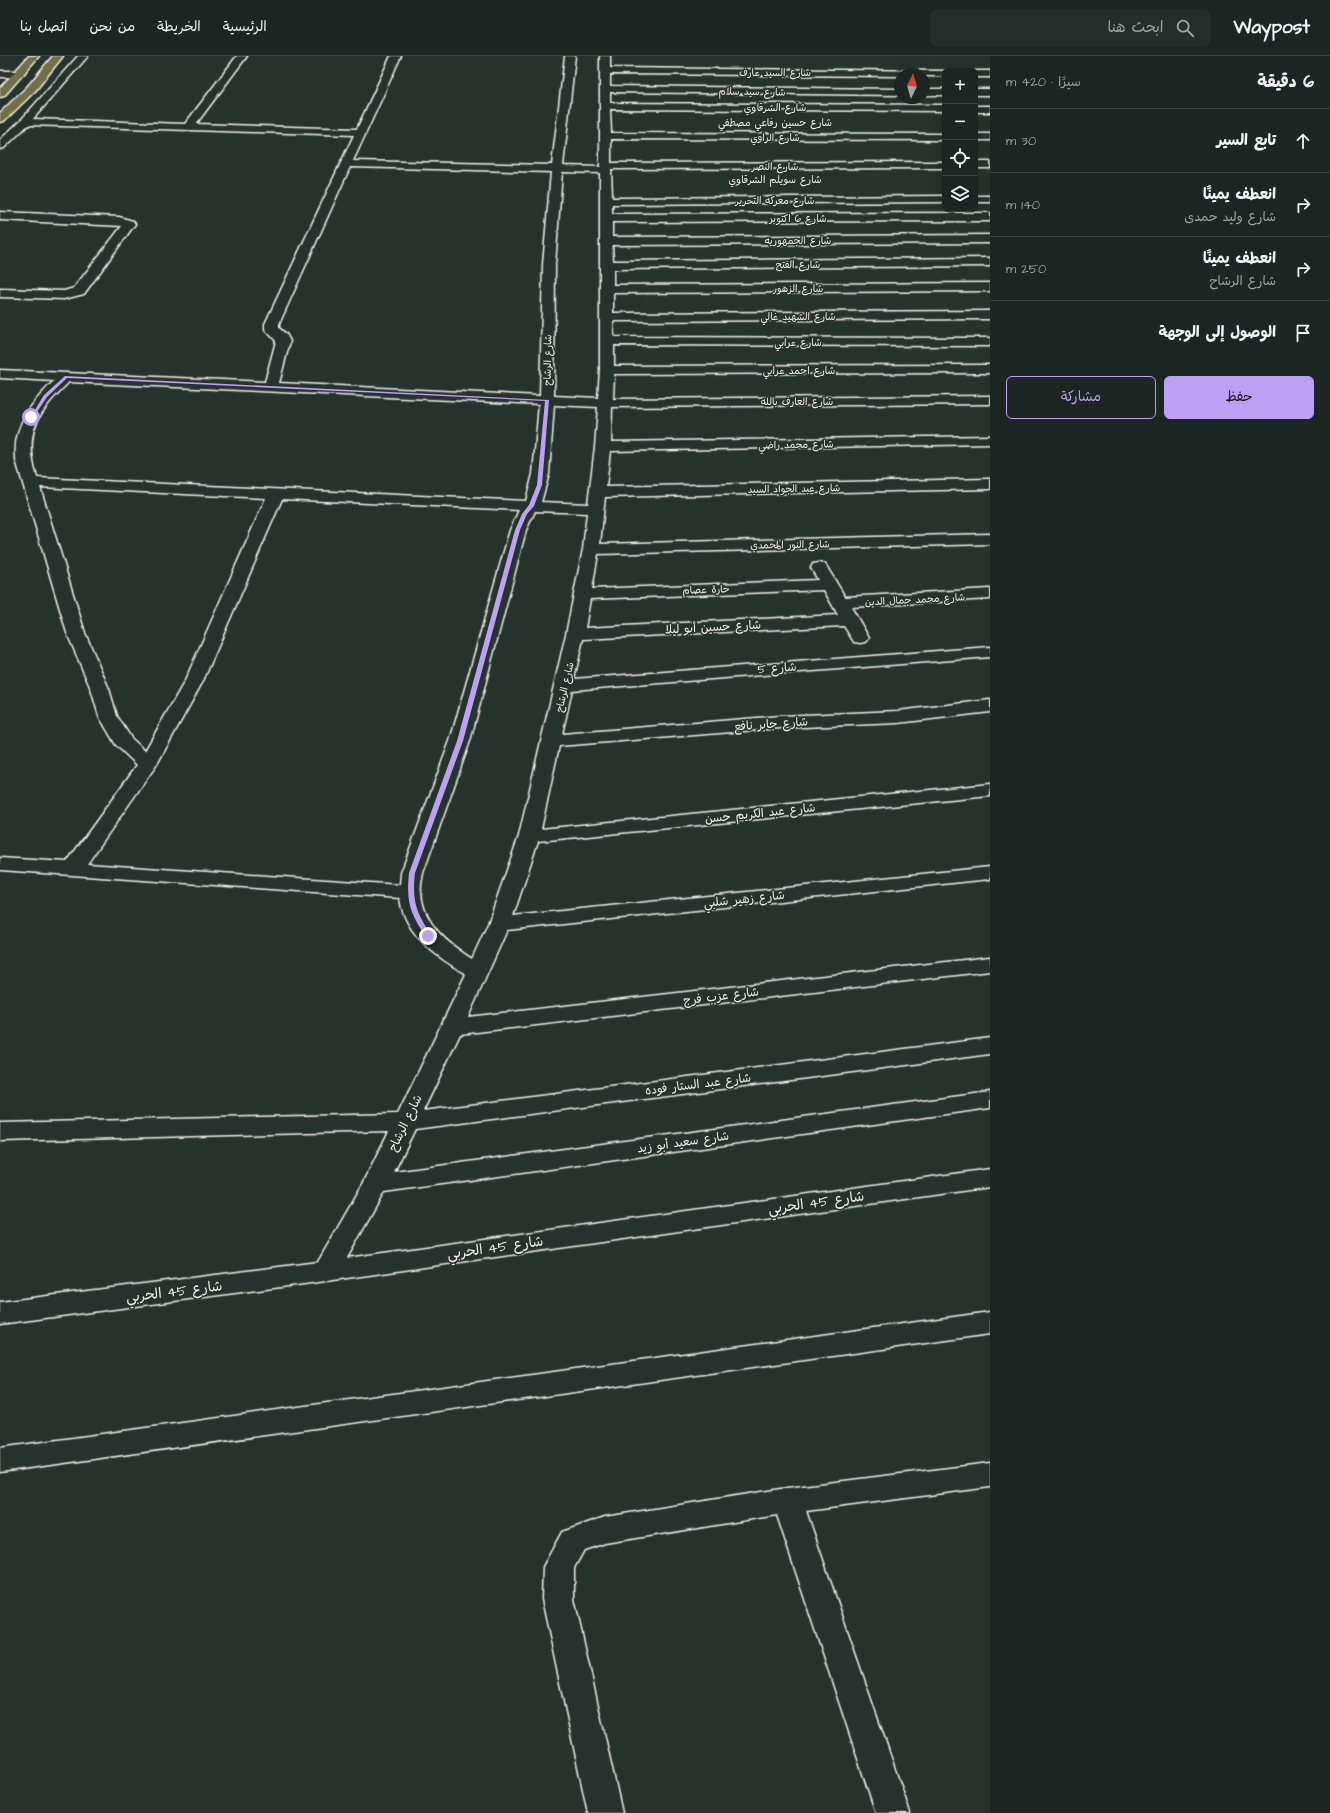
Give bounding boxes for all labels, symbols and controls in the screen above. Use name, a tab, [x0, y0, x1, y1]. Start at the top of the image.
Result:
search box	[930, 10, 1210, 46]
text: Waypost	[1234, 14, 1310, 41]
text: اتصل بنا	[20, 17, 67, 37]
text: من نحن	[89, 17, 135, 37]
text: الخريطة	[157, 17, 201, 37]
text: الرئيسية	[223, 17, 267, 37]
text: ابحث هنا	[1107, 17, 1164, 38]
icon: search	[1174, 17, 1196, 39]
street label: شارع السيد عارف	[739, 66, 811, 80]
north arrow	[894, 68, 930, 104]
map controls	[942, 68, 978, 212]
button: +	[942, 68, 978, 104]
text: 6 دقيقة	[1257, 70, 1314, 94]
text: سيرًا · 420 m	[1006, 73, 1081, 91]
street label: شارع سيد سلام	[718, 84, 786, 100]
street label: شارع الشرقاوي	[744, 101, 807, 116]
button: −	[942, 104, 978, 140]
street label: شارع حسين رفاعي مصطفي	[718, 116, 832, 132]
text: تابع السير	[1217, 130, 1276, 151]
icon: ahead	[1292, 130, 1314, 152]
street label: شارع الراوي	[750, 131, 800, 146]
text: 30 m	[1006, 132, 1036, 150]
button: locate	[942, 140, 978, 176]
street label: شارع النصر	[751, 160, 798, 174]
street label: شارع سويلم الشرقاوي	[728, 173, 822, 188]
button: layers	[942, 176, 978, 212]
text: انعطف يمينًا	[1203, 184, 1276, 205]
street label: شارع معركه التحرير	[734, 194, 815, 208]
icon: right	[1292, 194, 1314, 216]
text: 140 m	[1006, 196, 1040, 214]
text: شارع وليد حمدى	[1184, 208, 1276, 226]
street label: شارع 6 اكتوبر	[768, 212, 827, 226]
street label: شارع الجمهوريه	[765, 234, 832, 248]
text: انعطف يمينًا	[1203, 248, 1276, 269]
street label: شارع الفتح	[776, 258, 820, 272]
icon: right	[1292, 258, 1314, 280]
text: 250 m	[1006, 260, 1046, 278]
text: شارع الرشاح	[1210, 272, 1276, 290]
street label: شارع الزهور	[772, 282, 823, 296]
street label: شارع الشهيد غالي	[760, 310, 836, 326]
text: الوصول إلى الوجهة	[1159, 322, 1276, 343]
icon: arrive	[1292, 322, 1314, 344]
street label: شارع الرشاح	[541, 334, 555, 386]
street label: شارع عرابي	[774, 336, 822, 352]
street label: شارع احمد عرابي	[763, 364, 835, 380]
button: مشاركة	[1006, 376, 1156, 419]
button: حفظ	[1164, 376, 1314, 419]
street label: شارع العارف بالله	[761, 395, 833, 409]
route start	[22, 408, 40, 426]
street label: شارع محمد راضي	[758, 437, 834, 455]
street label: شارع عبد الجواد السيد	[748, 481, 841, 497]
street label: شارع النور المحمدي	[750, 537, 830, 554]
street label: حارة عصام	[682, 582, 730, 598]
street label: شارع محمد جمال الدين	[865, 590, 966, 610]
street label: شارع حسين أبو ليلا	[664, 616, 762, 639]
street label: شارع 5	[757, 659, 797, 678]
street label: شارع الرشاح	[552, 660, 578, 714]
street label: شارع جابر نافع	[733, 713, 809, 736]
street label: شارع عبد الكريم حسن	[704, 799, 816, 828]
street label: شارع زهير شلبي	[703, 887, 786, 914]
route end	[419, 927, 437, 945]
street label: شارع عزب فرج	[682, 983, 760, 1010]
street label: شارع عبد الستار فوده	[644, 1070, 752, 1099]
street label: شارع الرشاح	[384, 1092, 427, 1155]
street label: شارع سعيد أبو زيد	[636, 1128, 730, 1157]
street label: شارع 45 الحربي	[767, 1186, 866, 1222]
street label: شارع 45 الحربي	[446, 1231, 545, 1267]
street label: شارع 45 الحربي	[125, 1276, 224, 1310]

